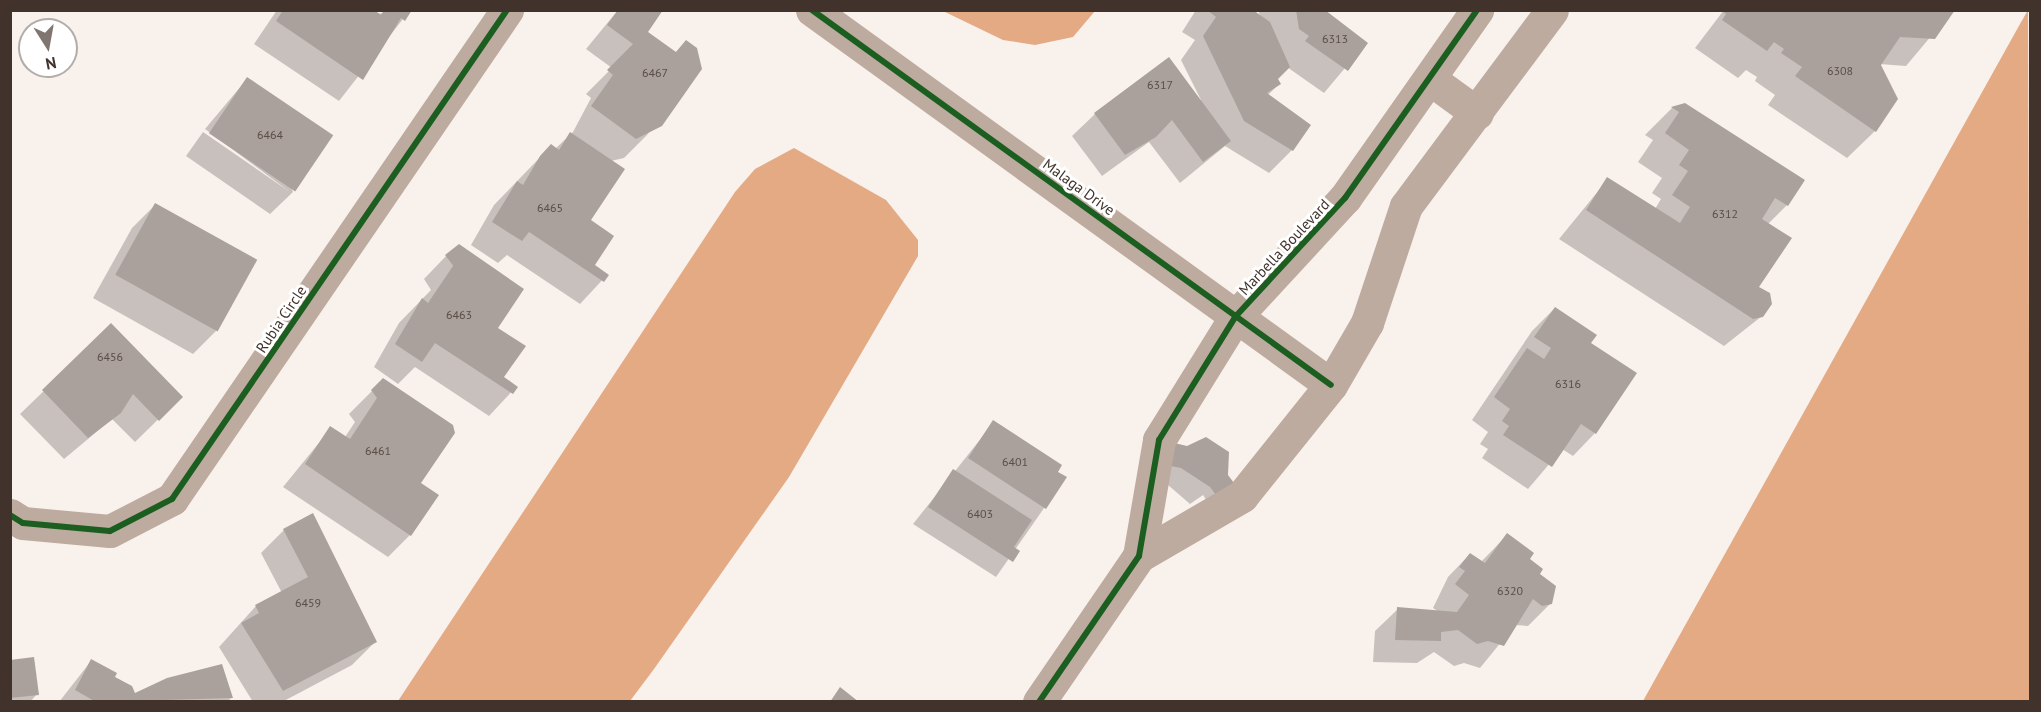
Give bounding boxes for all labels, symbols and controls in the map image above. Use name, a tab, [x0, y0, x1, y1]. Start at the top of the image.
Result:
north arrow	[18, 18, 78, 78]
house number: 6313	[1322, 32, 1348, 46]
text: N	[44, 53, 58, 75]
house number: 6308	[1827, 64, 1853, 78]
house number: 6467	[642, 66, 668, 80]
house number: 6317	[1147, 78, 1173, 92]
house number: 6464	[257, 128, 283, 142]
street label: Malaga Drive	[1040, 155, 1118, 219]
street label: Marbella Boulevard	[1235, 195, 1333, 299]
house number: 6465	[537, 201, 563, 215]
house number: 6312	[1712, 207, 1738, 221]
street label: Rubia Circle	[252, 282, 310, 356]
house number: 6463	[446, 308, 472, 322]
house number: 6456	[97, 350, 123, 364]
house number: 6316	[1555, 377, 1581, 391]
house number: 6461	[365, 444, 391, 458]
house number: 6401	[1002, 455, 1028, 469]
house number: 6403	[967, 507, 993, 521]
house number: 6320	[1497, 584, 1523, 598]
house number: 6459	[295, 596, 321, 610]

